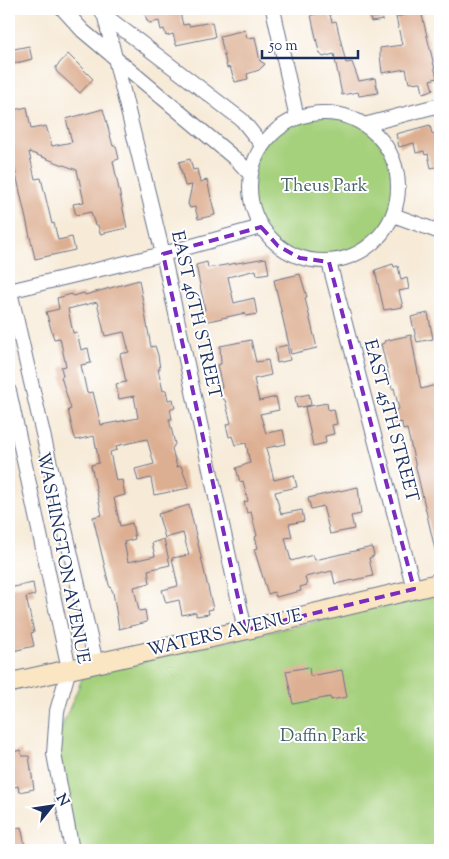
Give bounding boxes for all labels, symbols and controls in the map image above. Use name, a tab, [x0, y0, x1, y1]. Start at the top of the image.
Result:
scale bar	[262, 28, 358, 60]
text: 50 m	[268, 36, 298, 57]
park label: Theus Park	[280, 174, 368, 200]
street label: EAST 46TH STREET	[163, 228, 227, 402]
street label: EAST 45TH STREET	[356, 337, 424, 506]
street label: WASHINGTON AVENUE	[29, 450, 95, 666]
street label: WATERS AVENUE	[145, 603, 305, 665]
park label: Daffin Park	[280, 724, 366, 750]
north arrow	[28, 782, 78, 832]
text: N	[50, 791, 73, 810]

